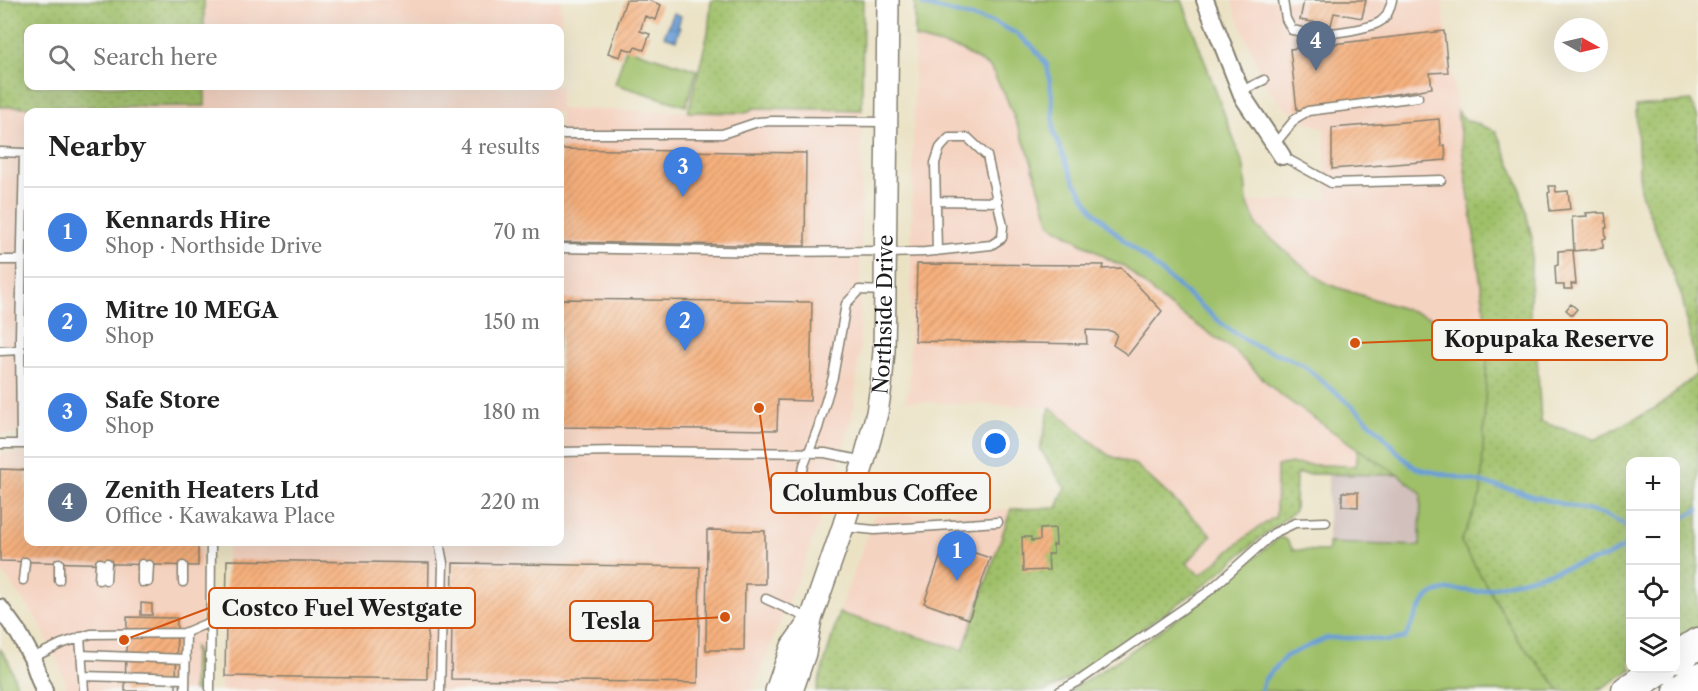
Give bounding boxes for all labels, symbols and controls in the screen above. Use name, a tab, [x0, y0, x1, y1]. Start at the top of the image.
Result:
north arrow	[1554, 18, 1608, 72]
pin: 4	[1296, 22, 1336, 71]
search box	[24, 24, 564, 90]
icon: search	[45, 41, 78, 74]
text: Search here	[93, 44, 218, 71]
text: Nearby	[48, 131, 146, 163]
text: 4 results	[461, 135, 540, 159]
pin: 3	[664, 148, 702, 197]
text: Kennards Hire	[105, 207, 271, 234]
text: 1	[63, 220, 72, 244]
text: 70 m	[494, 220, 540, 244]
text: Shop · Northside Drive	[105, 234, 322, 258]
street label: Northside Drive	[867, 235, 898, 395]
text: Mitre 10 MEGA	[105, 297, 278, 324]
pin: 2	[666, 302, 704, 351]
text: 2	[62, 310, 73, 334]
text: 150 m	[484, 310, 540, 334]
callout: Kopupaka Reserve	[1432, 320, 1667, 360]
text: Shop	[105, 324, 154, 348]
text: Kopupaka Reserve	[1444, 326, 1654, 353]
text: Safe Store	[105, 387, 220, 414]
text: 3	[62, 400, 73, 424]
text: 180 m	[483, 400, 540, 424]
text: Shop	[105, 414, 154, 438]
your location	[981, 429, 1010, 458]
map controls	[1626, 457, 1680, 673]
button: +	[1626, 457, 1680, 511]
callout: Columbus Coffee	[771, 473, 990, 513]
text: Zenith Heaters Ltd	[105, 477, 319, 504]
text: Columbus Coffee	[782, 480, 978, 507]
text: 4	[62, 490, 73, 514]
text: 220 m	[480, 490, 540, 514]
text: Office · Kawakawa Place	[105, 504, 335, 528]
button: −	[1626, 511, 1680, 565]
pin: 1	[938, 532, 976, 581]
button: locate	[1626, 565, 1680, 619]
callout: Costco Fuel Westgate	[209, 588, 475, 628]
text: Costco Fuel Westgate	[221, 595, 463, 622]
callout: Tesla	[570, 601, 653, 641]
text: Tesla	[582, 608, 641, 635]
button: layers	[1626, 619, 1680, 673]

